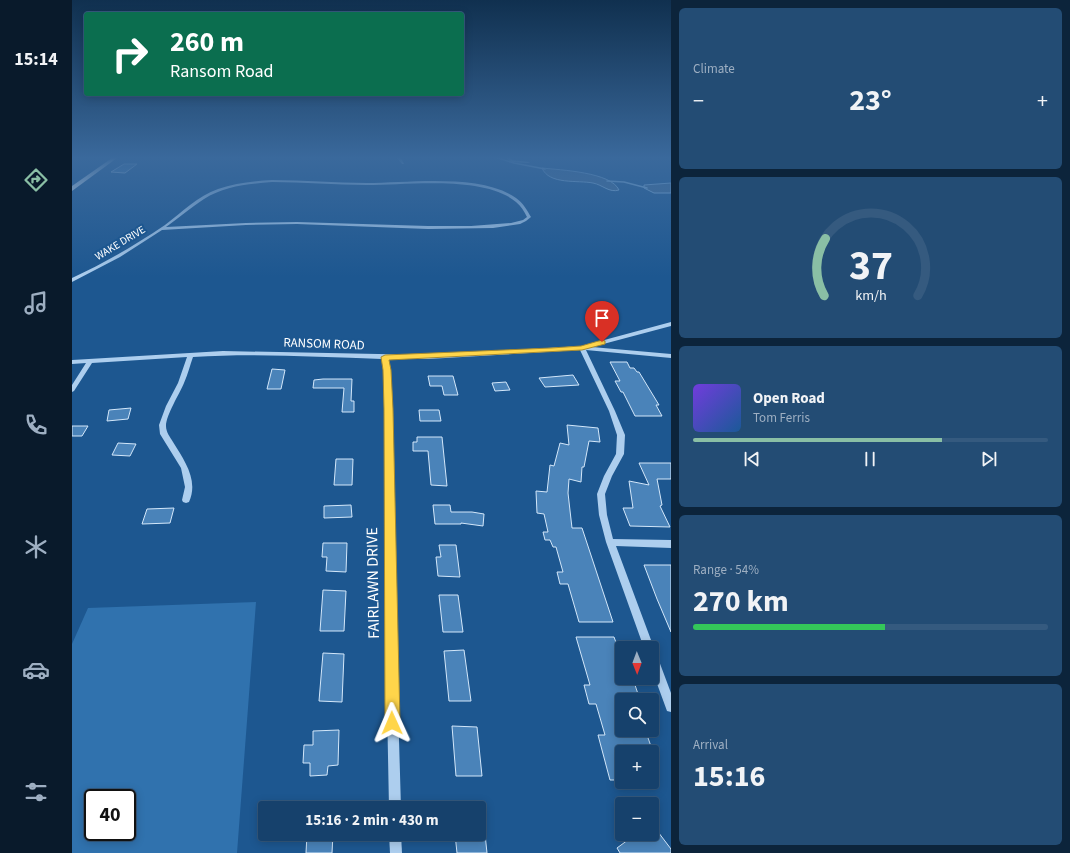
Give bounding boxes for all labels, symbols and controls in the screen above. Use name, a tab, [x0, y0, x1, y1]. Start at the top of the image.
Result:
text: 260 m	[170, 22, 244, 62]
icon: right	[104, 28, 156, 80]
text: 15:14	[14, 47, 58, 72]
text: Ransom Road	[170, 59, 274, 84]
text: Climate	[693, 60, 735, 78]
text: 23°	[849, 79, 892, 122]
text: −	[693, 85, 704, 117]
text: +	[1037, 85, 1048, 117]
icon: directions	[22, 166, 50, 194]
street label: WAKE DRIVE	[92, 222, 148, 264]
text: 37	[849, 235, 892, 295]
text: km/h	[855, 284, 886, 305]
icon: music	[22, 289, 50, 317]
pin	[585, 301, 619, 342]
icon: arrive	[591, 307, 613, 329]
street label: RANSOM ROAD	[283, 334, 365, 354]
text: Open Road	[753, 388, 825, 409]
text: Tom Ferris	[753, 409, 810, 427]
icon: phone	[22, 411, 50, 439]
icon: previous	[741, 448, 763, 470]
icon: pause	[859, 448, 881, 470]
icon: next	[978, 448, 1000, 470]
street label: FAIRLAWN DRIVE	[361, 527, 385, 639]
icon: climate	[22, 533, 50, 561]
text: Range · 54%	[693, 561, 759, 579]
text: 270 km	[693, 580, 789, 623]
north arrow	[615, 641, 659, 685]
map controls	[615, 641, 659, 841]
icon: car	[22, 656, 50, 684]
button: search	[615, 693, 659, 737]
position arrow	[371, 702, 413, 744]
text: Arrival	[693, 736, 728, 754]
button: +	[615, 745, 659, 789]
text: 15:16	[693, 755, 765, 798]
icon: filters	[22, 778, 50, 806]
speed limit sign: 40	[84, 789, 136, 841]
button: −	[615, 797, 659, 841]
text: 15:16 · 2 min · 430 m	[305, 810, 439, 831]

